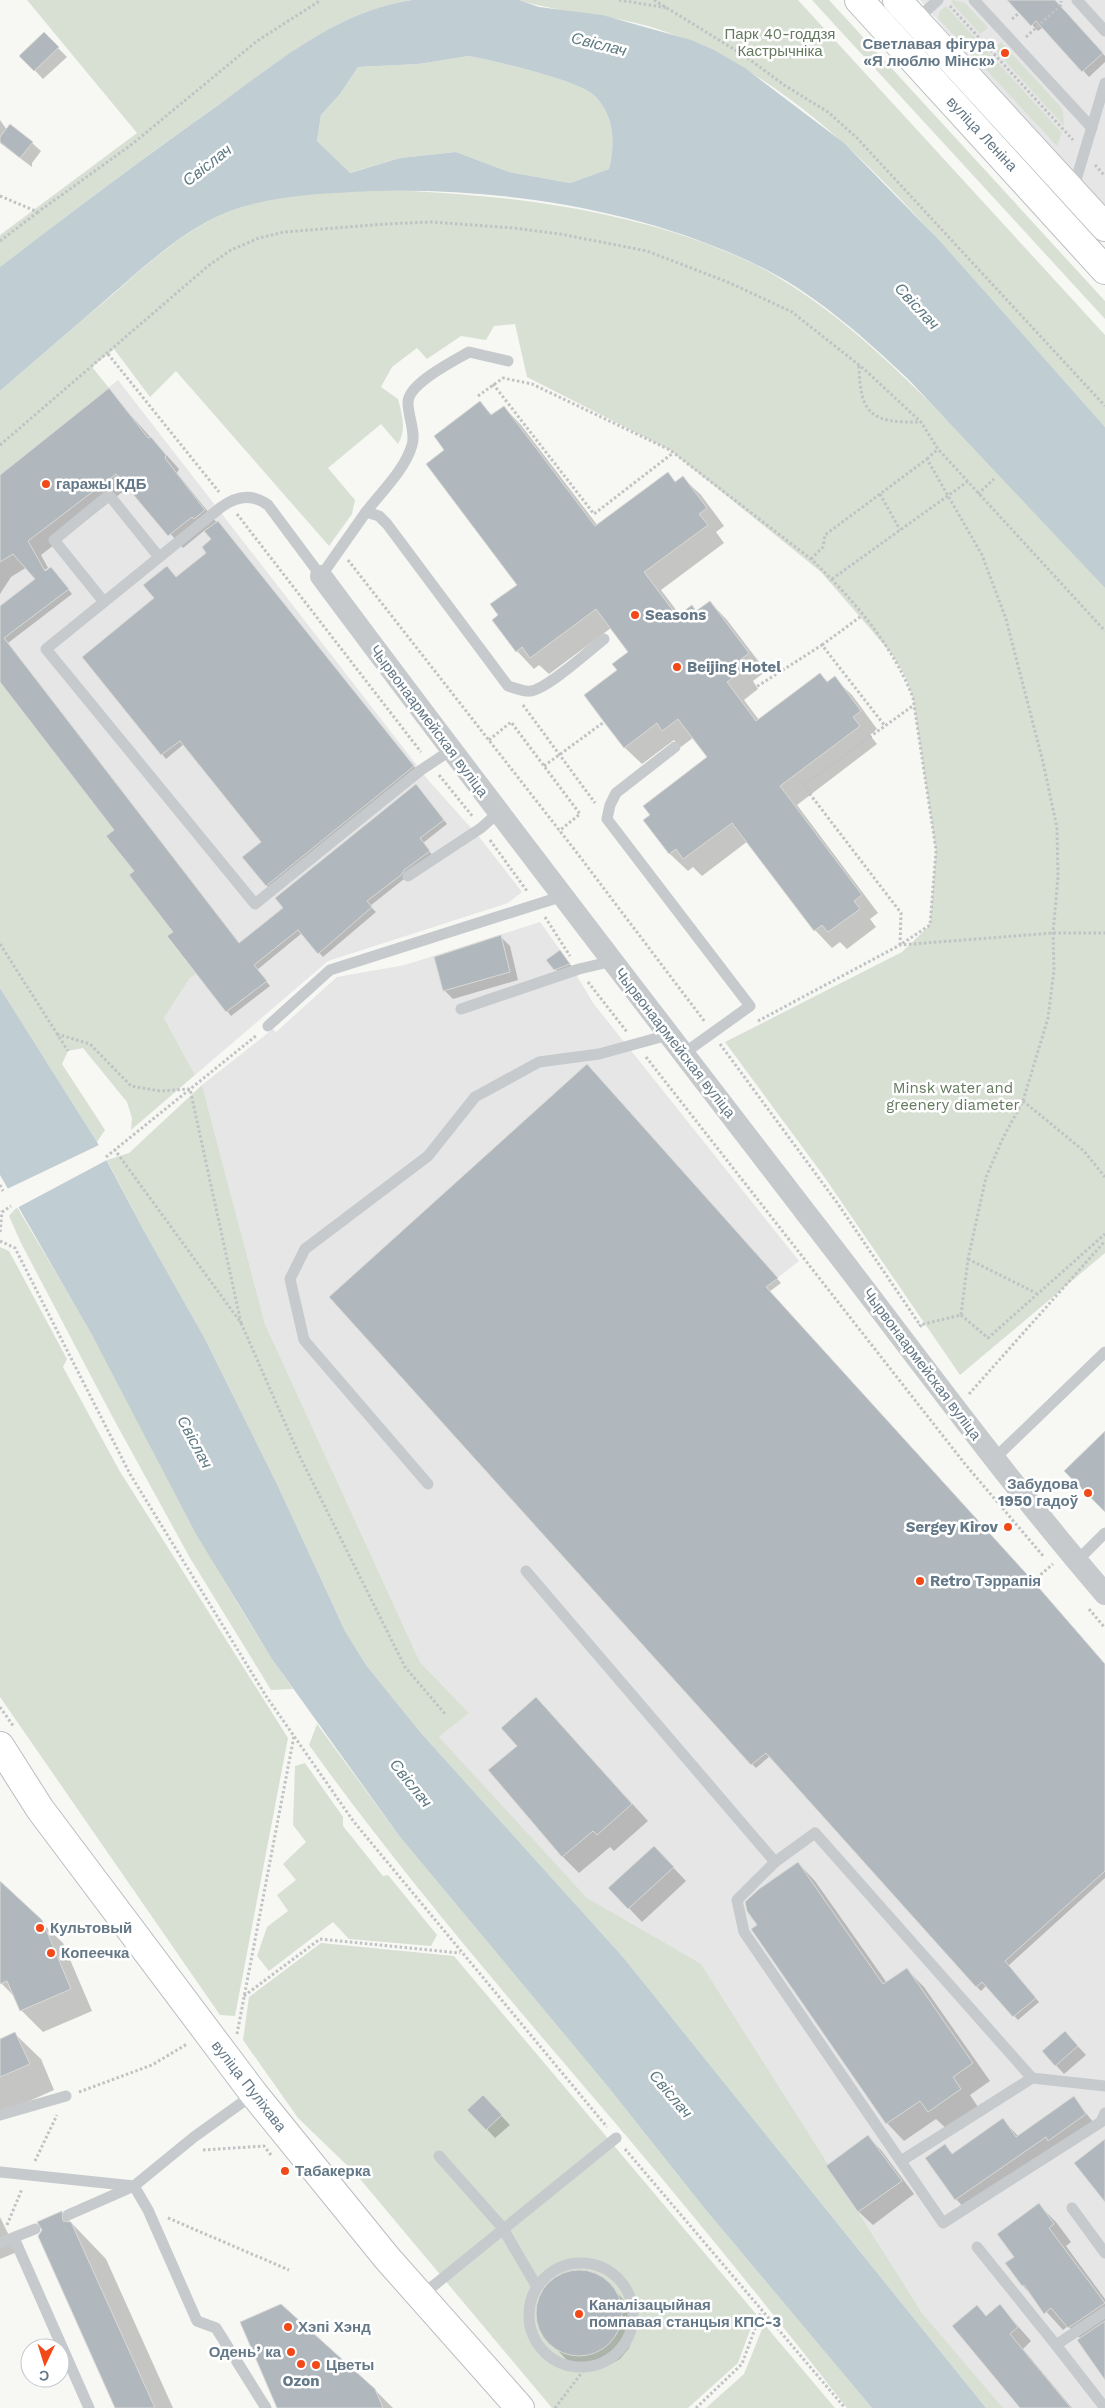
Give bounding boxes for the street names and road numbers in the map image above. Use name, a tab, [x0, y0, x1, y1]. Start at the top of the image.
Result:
street label: вуліца Леніна	[943, 93, 1022, 175]
street label: Чырвонаармейская вуліца	[366, 642, 492, 801]
street label: Чырвонаармейская вуліца	[611, 964, 740, 1122]
street label: Чырвонаармейская вуліца	[859, 1285, 985, 1444]
street label: вуліца Пуліхава	[208, 2037, 291, 2136]

